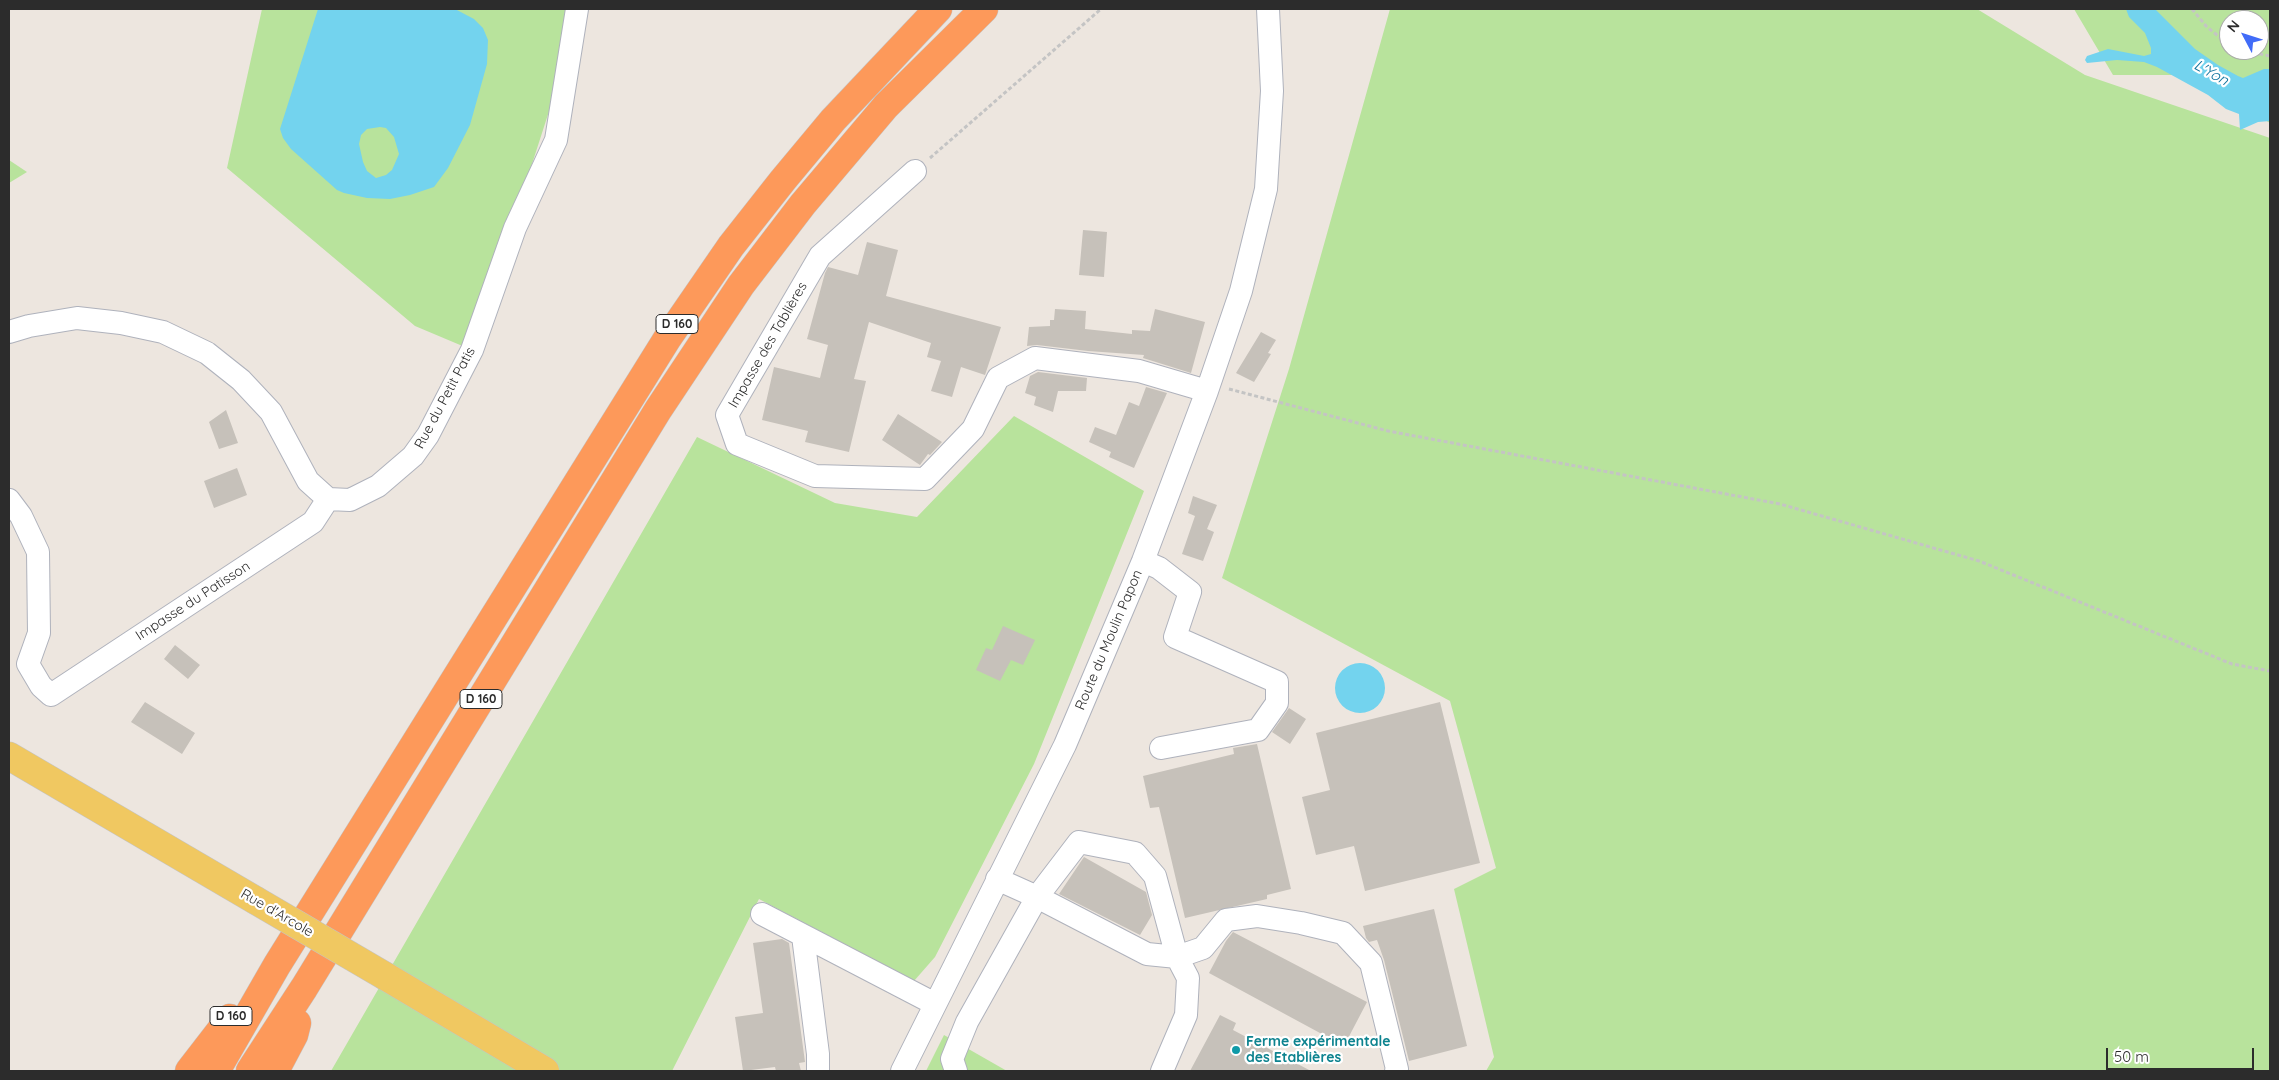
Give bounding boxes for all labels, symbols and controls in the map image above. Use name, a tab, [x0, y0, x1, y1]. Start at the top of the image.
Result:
north arrow	[2219, 10, 2269, 60]
text: N	[2223, 16, 2243, 36]
water label: L'Yon	[2191, 56, 2231, 90]
street label: Impasse des Tablières	[725, 279, 811, 411]
road number: D 160	[656, 314, 698, 334]
street label: Rue du Petit Patis	[411, 344, 479, 452]
street label: Impasse du Patisson	[133, 558, 253, 644]
street label: Route du Moulin Papon	[1072, 567, 1146, 713]
road number: D 160	[460, 690, 502, 709]
street label: Rue d'Arcole	[238, 885, 316, 941]
road number: D 160	[210, 1006, 252, 1026]
place label: Ferme expérimentale des Etablières	[1246, 1034, 1391, 1066]
scale bar	[2109, 1038, 2256, 1070]
marker: Ferme expérimentale des Etablières	[1230, 1044, 1242, 1056]
text: 50 m	[2114, 1047, 2149, 1066]

